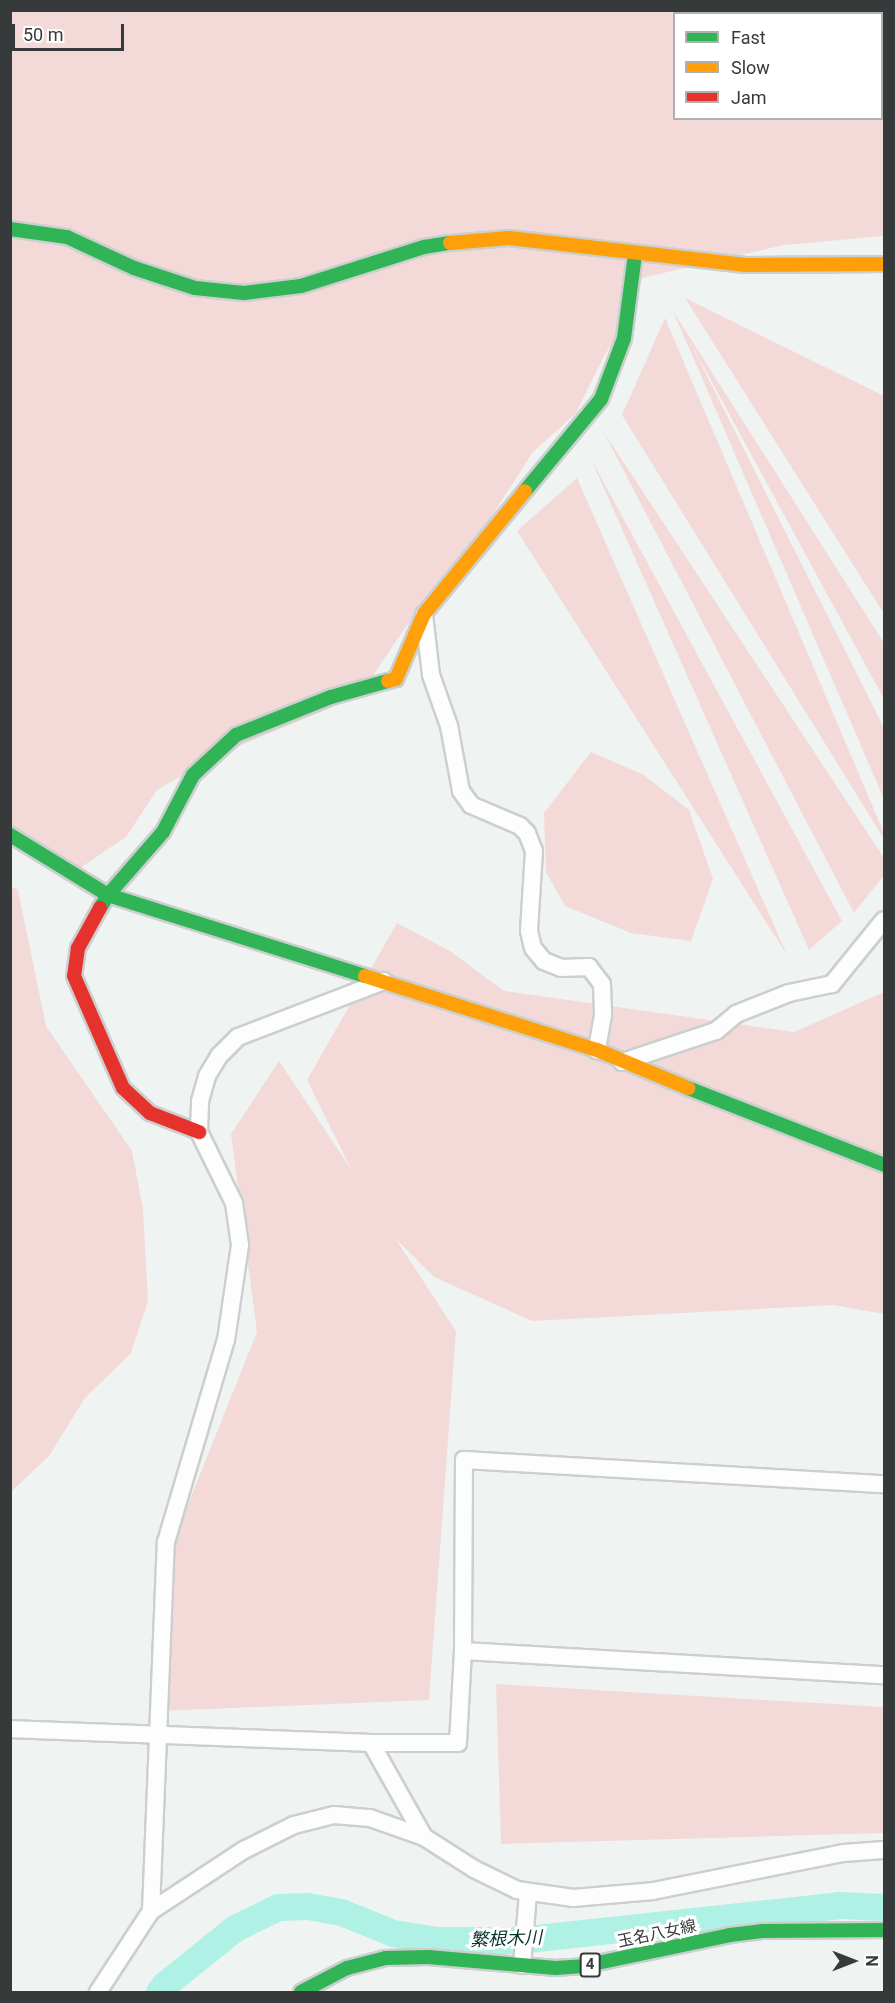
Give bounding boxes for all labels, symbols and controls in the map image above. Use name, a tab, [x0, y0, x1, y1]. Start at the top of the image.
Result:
scale bar	[15, 12, 128, 50]
legend	[673, 12, 883, 120]
text: 50 m	[23, 24, 63, 45]
text: Fast	[731, 27, 766, 48]
text: Slow	[731, 57, 770, 78]
text: Jam	[731, 87, 767, 108]
street label: 玉名八女線	[616, 1916, 698, 1952]
water label: 繁根木川	[470, 1927, 542, 1951]
north arrow	[823, 1931, 883, 1991]
road number: 4	[580, 1953, 600, 1977]
text: N	[862, 1955, 881, 1967]

